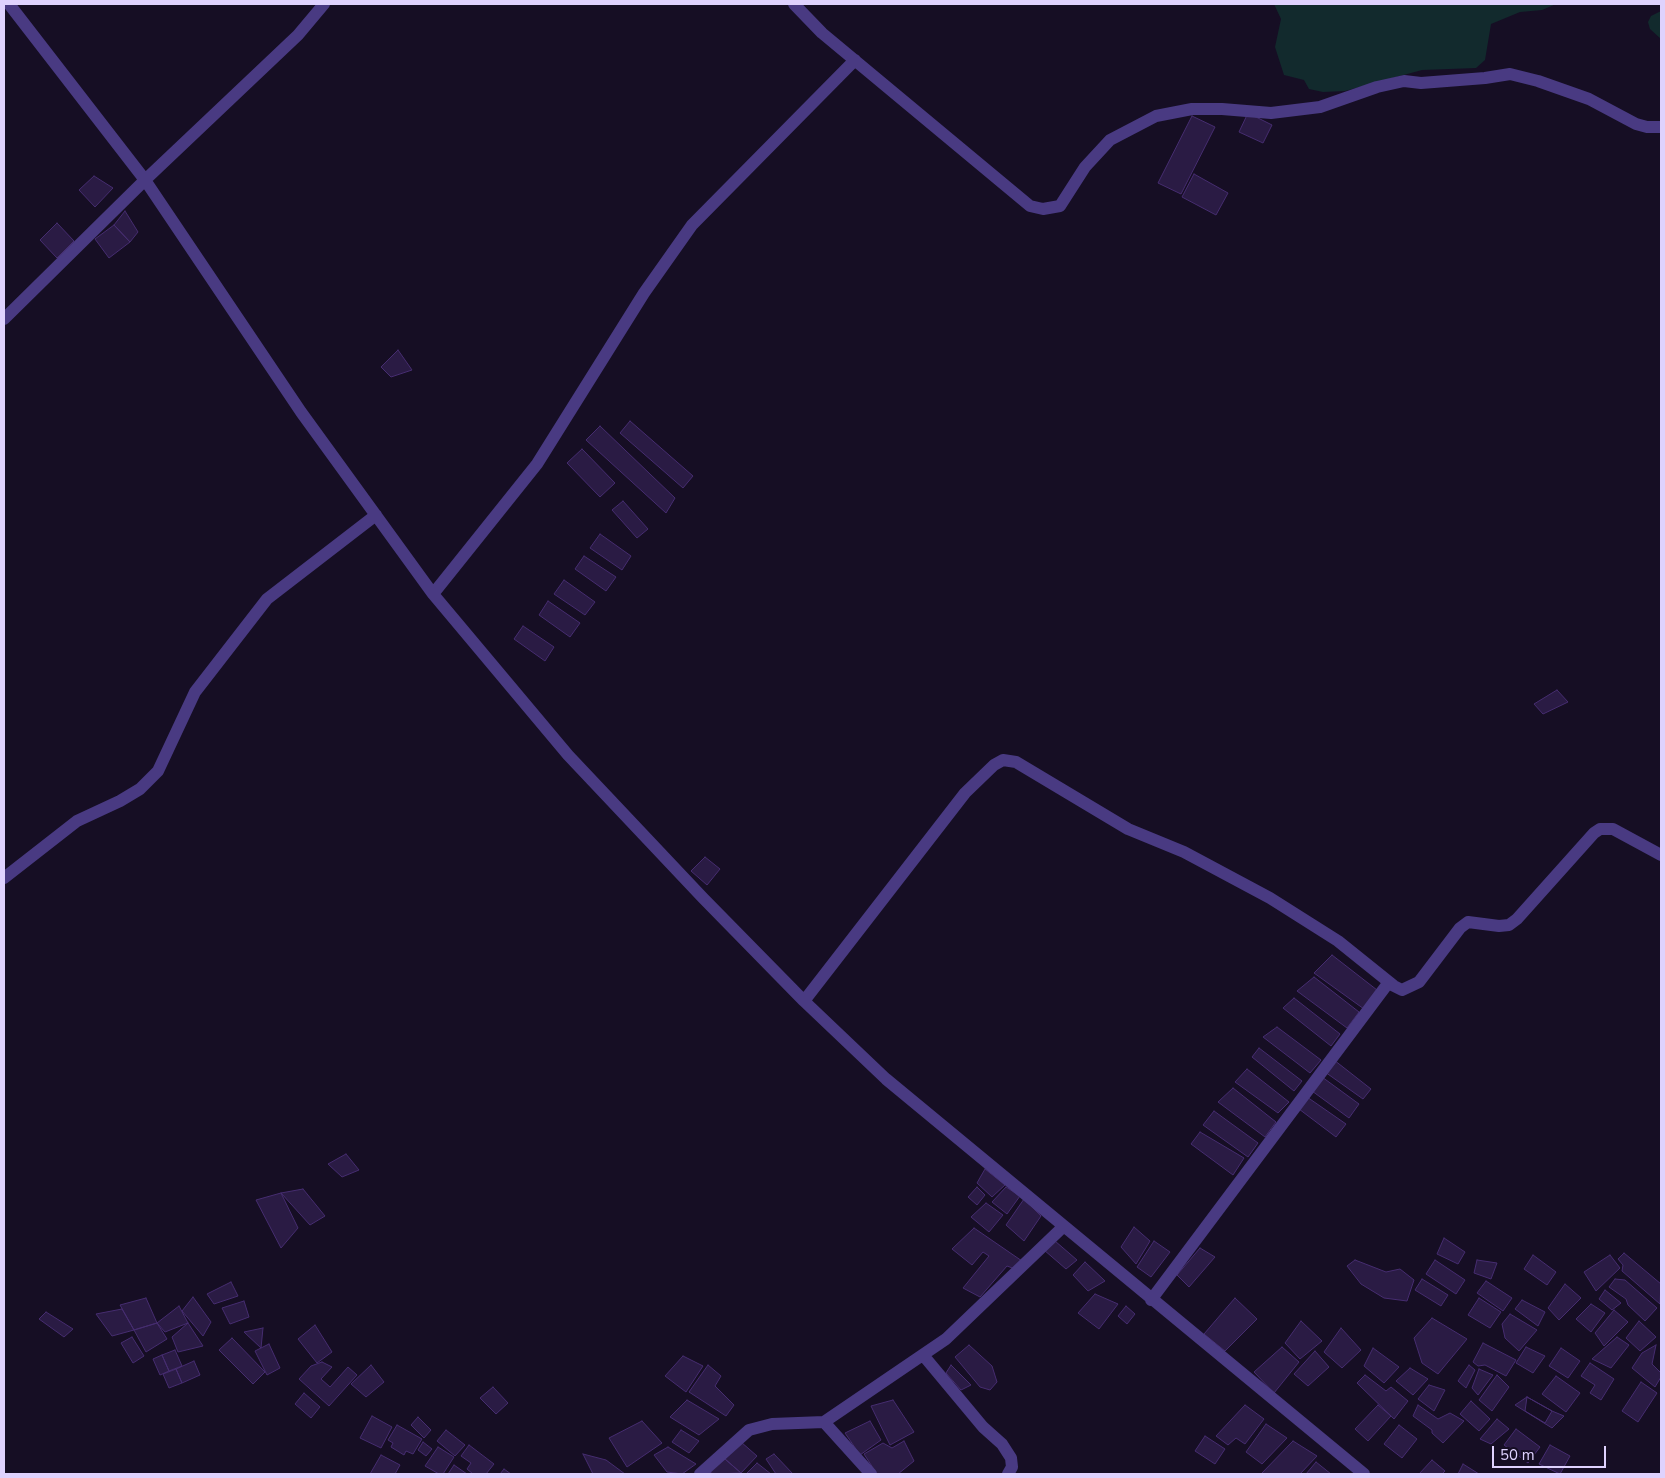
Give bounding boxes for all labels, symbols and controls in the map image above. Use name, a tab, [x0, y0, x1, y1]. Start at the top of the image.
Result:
scale bar	[1495, 1436, 1609, 1468]
text: 50 m	[1500, 1445, 1535, 1465]

